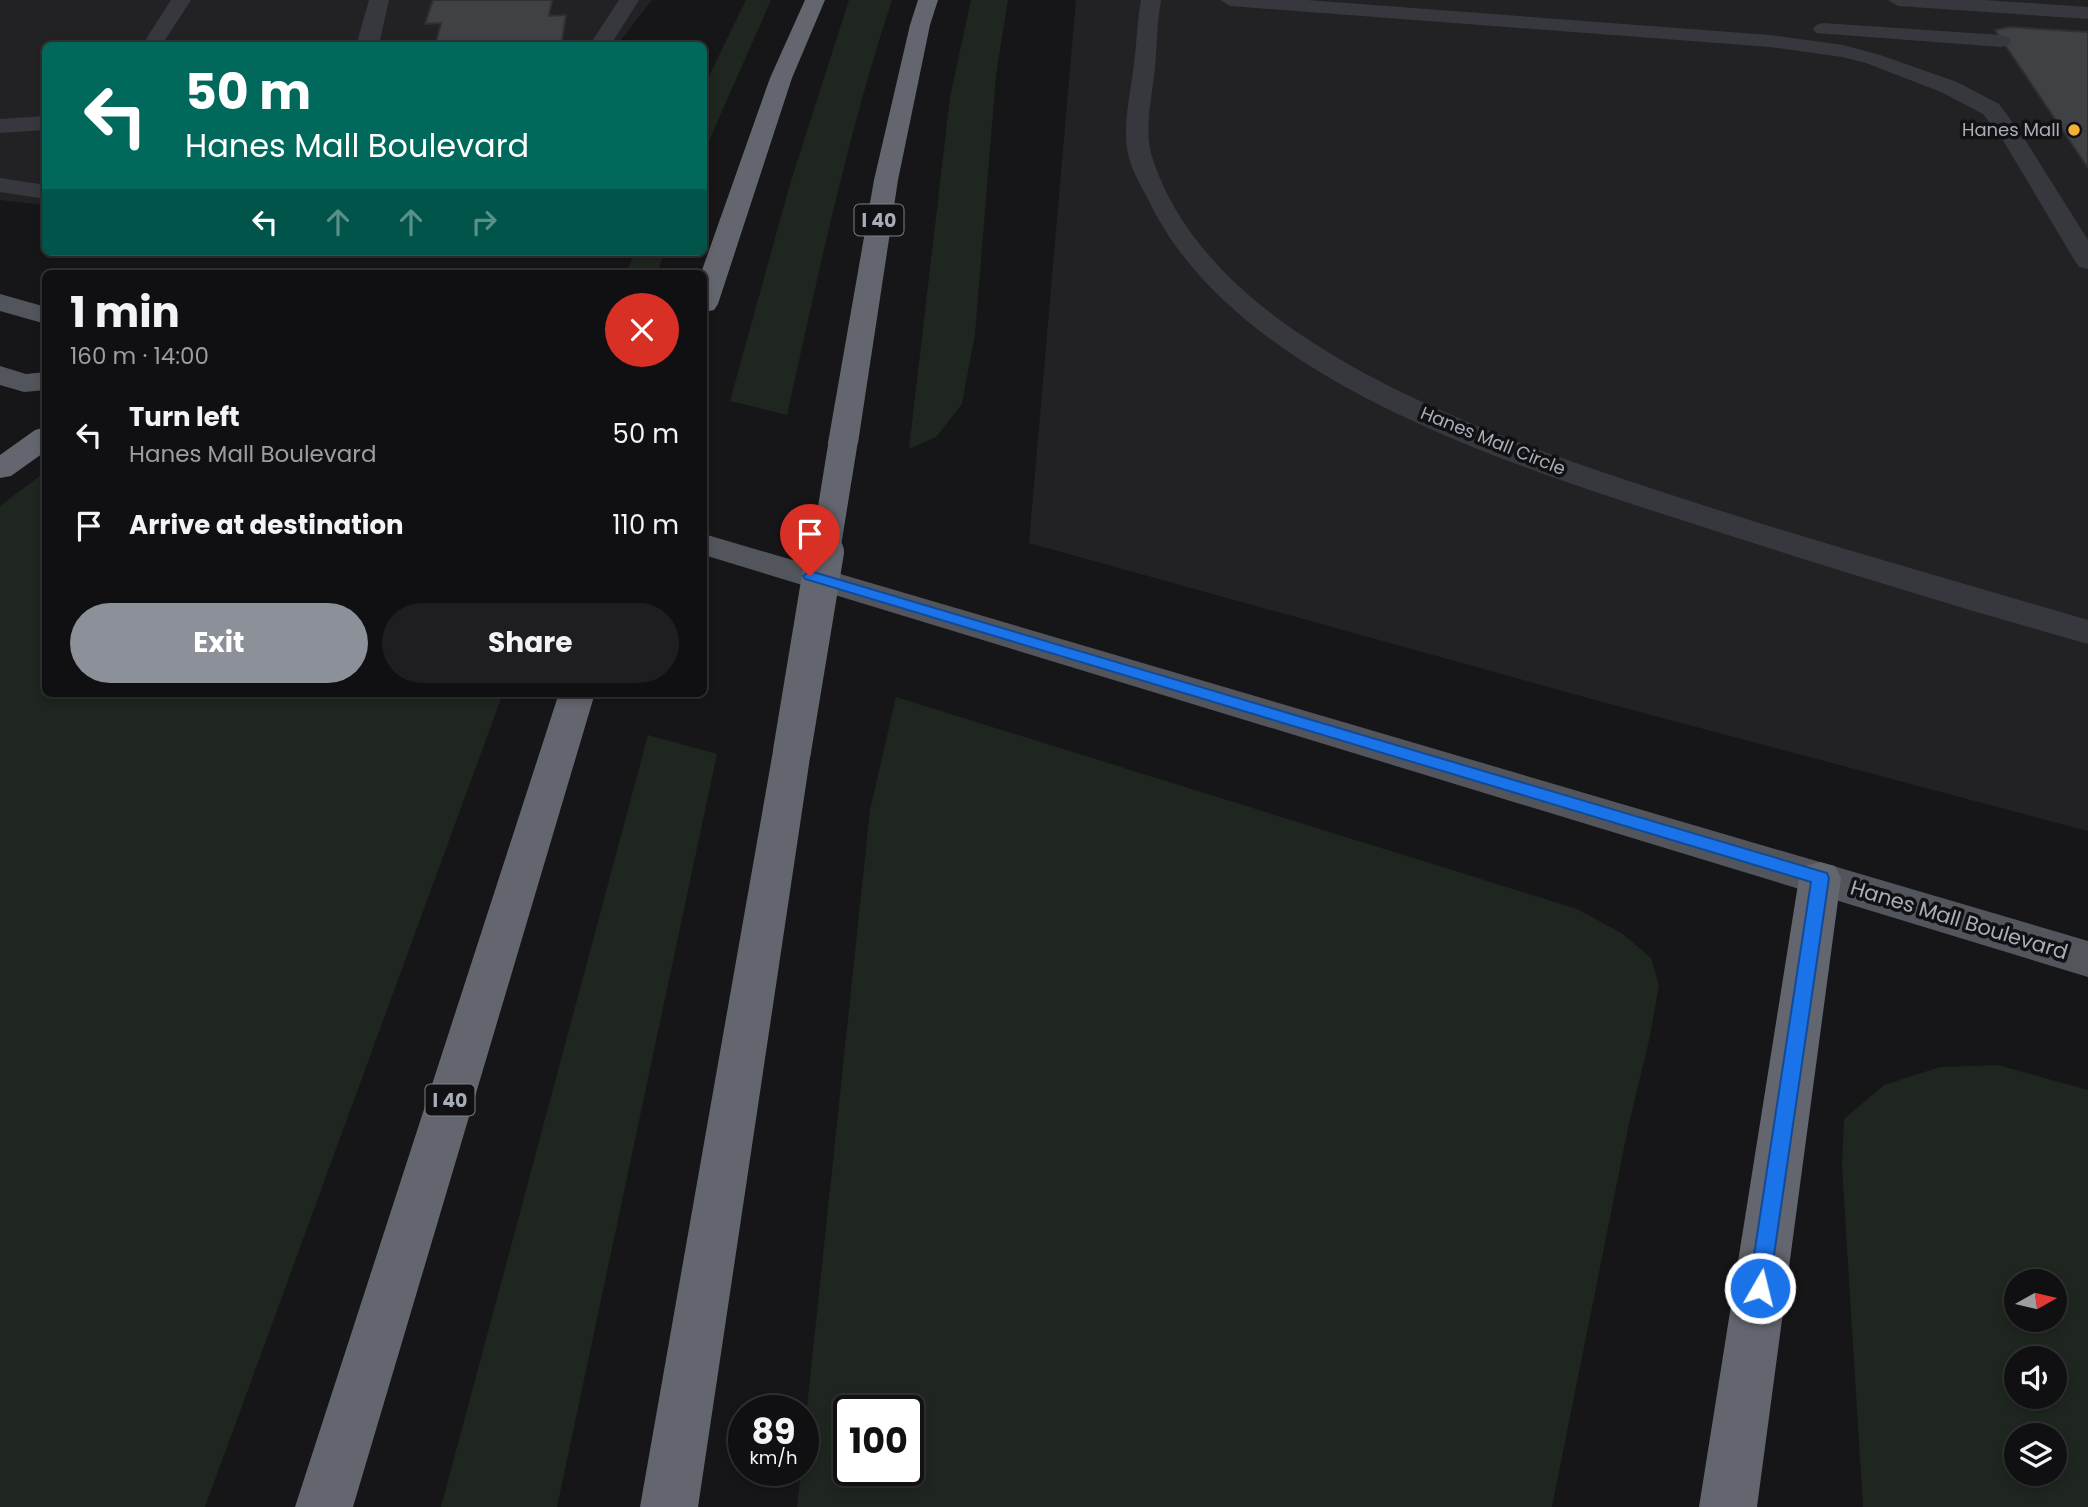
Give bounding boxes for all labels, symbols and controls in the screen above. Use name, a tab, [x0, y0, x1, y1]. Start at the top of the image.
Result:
text: 50 m	[185, 58, 311, 126]
icon: left	[70, 70, 161, 161]
place label: Hanes Mall	[1962, 117, 2060, 142]
marker: Hanes Mall	[2066, 122, 2082, 138]
text: Hanes Mall Boulevard	[185, 123, 529, 168]
icon: left	[246, 203, 284, 241]
icon: ahead	[319, 203, 357, 241]
icon: ahead	[392, 203, 430, 241]
icon: right	[465, 203, 503, 241]
road number: I 40	[854, 204, 903, 235]
text: 1 min	[70, 283, 180, 342]
button: close	[605, 293, 679, 367]
text: 160 m · 14:00	[70, 340, 209, 372]
text: Turn left	[129, 399, 240, 435]
street label: Hanes Mall Circle	[1417, 400, 1569, 481]
icon: left	[70, 416, 108, 454]
text: 50 m	[613, 416, 679, 452]
text: Hanes Mall Boulevard	[129, 438, 376, 470]
pin	[780, 504, 840, 576]
icon: arrive	[70, 507, 108, 545]
text: Arrive at destination	[129, 507, 404, 543]
text: 110 m	[612, 507, 679, 543]
icon: arrive	[791, 515, 829, 553]
button: Exit	[70, 603, 368, 683]
button: Share	[382, 603, 679, 683]
street label: Hanes Mall Boulevard	[1847, 873, 2071, 966]
road number: I 40	[426, 1084, 475, 1116]
position arrow	[1723, 1251, 1797, 1325]
north arrow	[2004, 1269, 2067, 1332]
map controls	[2004, 1269, 2067, 1486]
button: sound	[2004, 1346, 2067, 1409]
speed limit sign: 100	[833, 1395, 924, 1486]
text: 89	[751, 1407, 796, 1456]
button: layers	[2004, 1423, 2067, 1486]
text: km/h	[750, 1445, 797, 1470]

